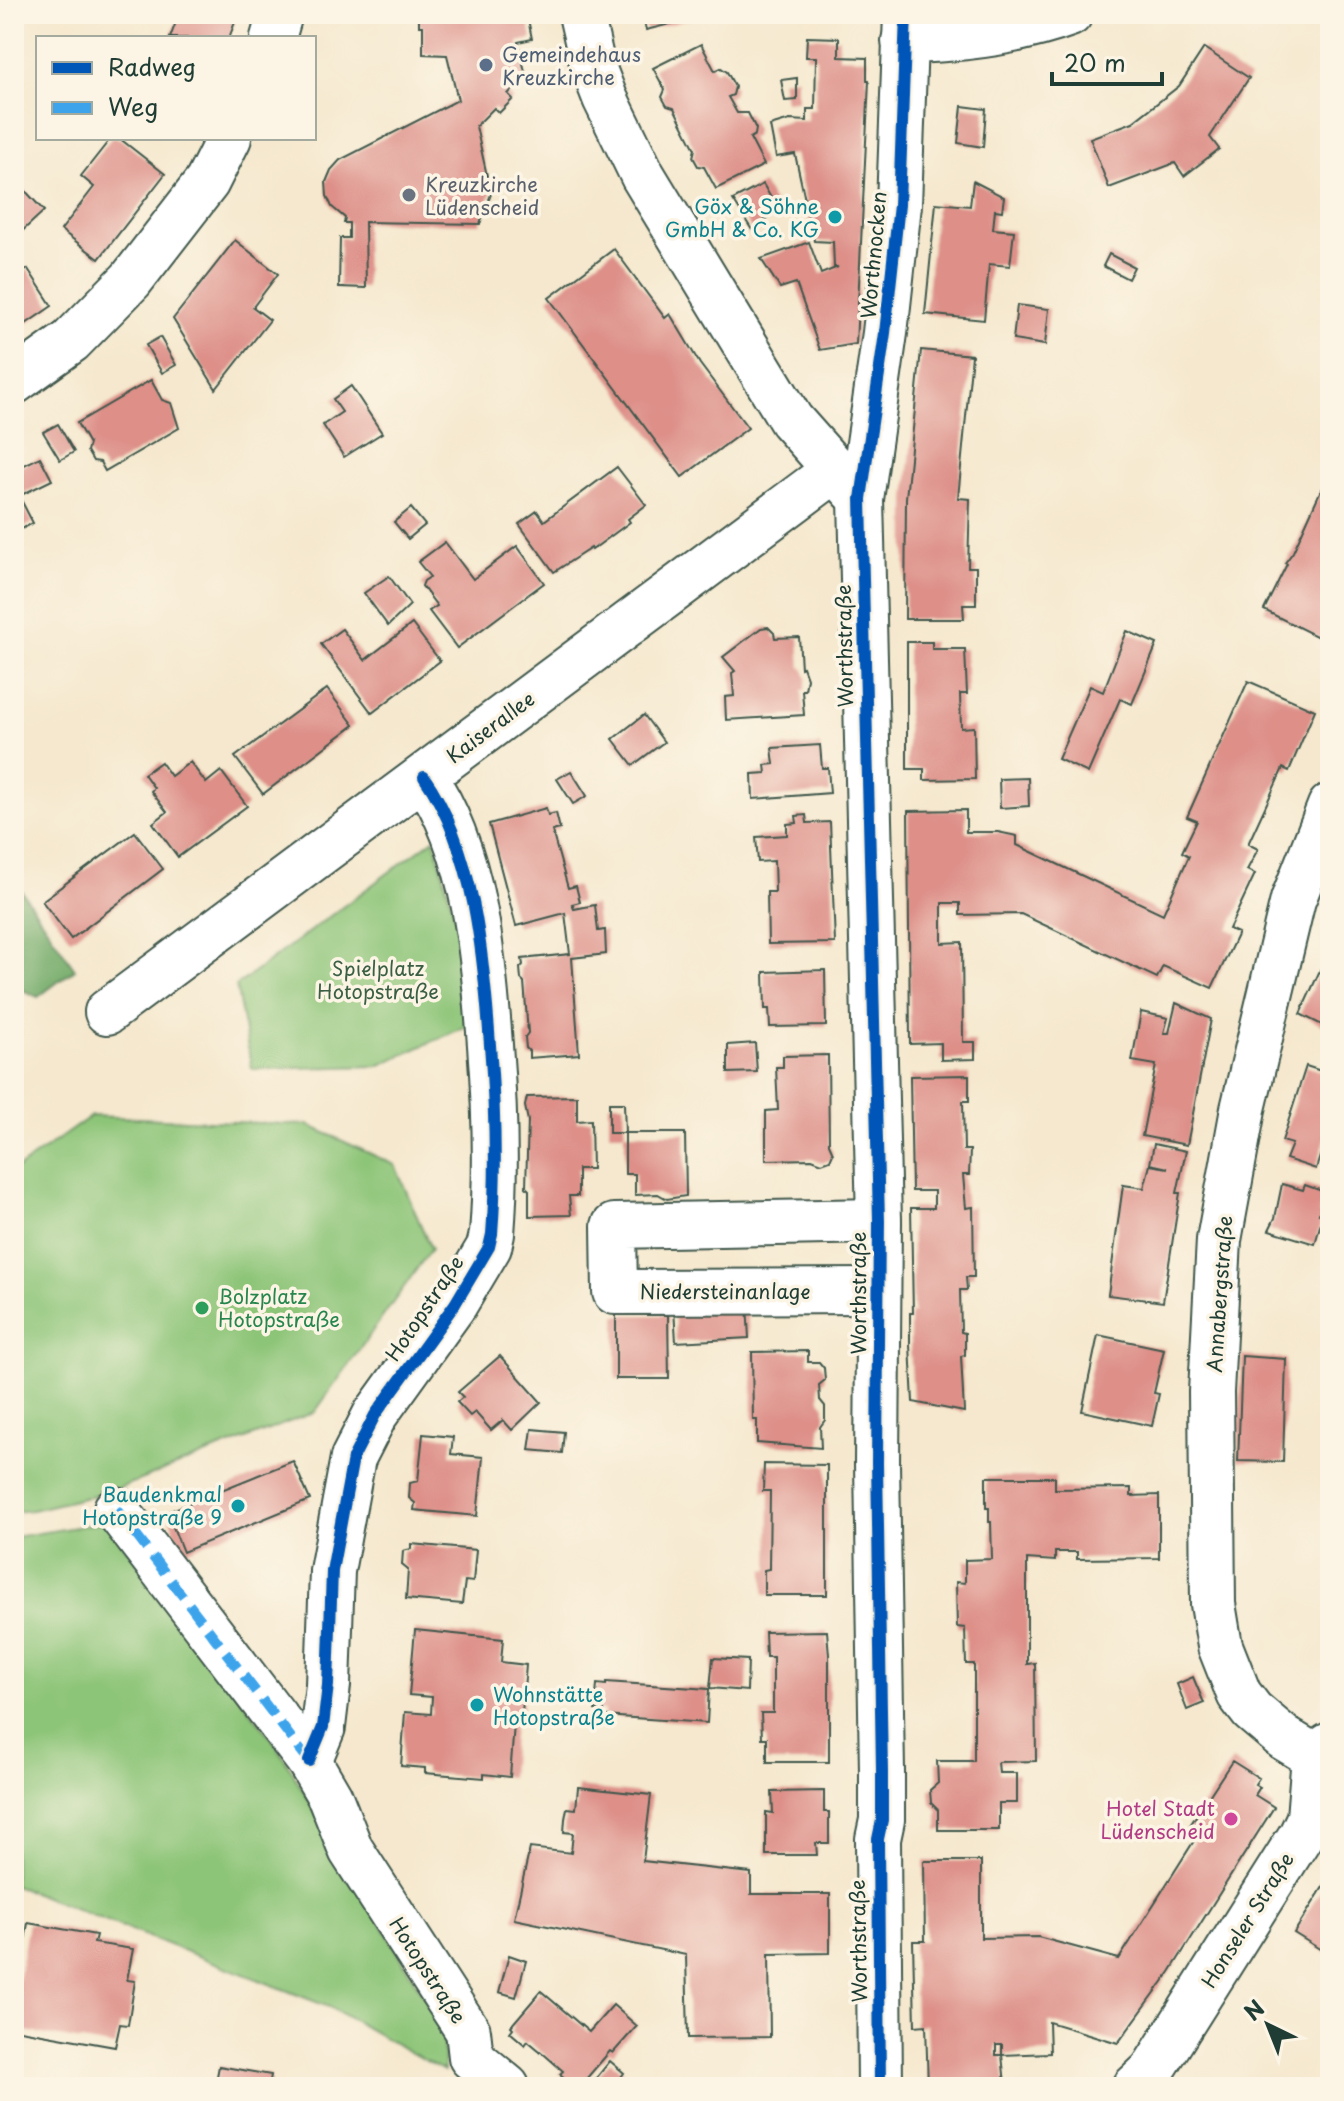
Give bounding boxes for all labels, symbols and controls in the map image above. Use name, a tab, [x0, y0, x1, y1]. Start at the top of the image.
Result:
legend	[36, 36, 316, 140]
scale bar	[1052, 36, 1162, 86]
place label: Gemeindehaus Kreuzkirche	[502, 39, 641, 92]
text: 20 m	[1064, 44, 1126, 80]
text: Radweg	[108, 48, 196, 84]
marker: Gemeindehaus Kreuzkirche	[477, 56, 495, 74]
text: Weg	[108, 88, 158, 124]
place label: Kreuzkirche Lüdenscheid	[425, 169, 539, 222]
marker: Kreuzkirche Lüdenscheid	[400, 186, 418, 204]
street label: Worthnocken	[852, 190, 894, 320]
place label: Göx & Söhne GmbH & Co. KG	[665, 191, 819, 244]
marker: Göx & Söhne GmbH & Co. KG	[826, 208, 844, 226]
street label: Worthstraße	[828, 584, 860, 708]
street label: Kaiserallee	[440, 684, 540, 770]
park label: Spielplatz Hotopstraße	[317, 953, 439, 1006]
street label: Annabergstraße	[1199, 1215, 1239, 1373]
street label: Worthstraße	[843, 1232, 873, 1354]
street label: Hotopstraße	[378, 1249, 470, 1367]
street label: Niedersteinanlage	[640, 1276, 810, 1306]
place label: Bolzplatz Hotopstraße	[218, 1281, 340, 1334]
marker: Bolzplatz Hotopstraße	[193, 1299, 211, 1317]
place label: Baudenkmal Hotopstraße 9	[82, 1479, 222, 1532]
marker: Baudenkmal Hotopstraße 9	[229, 1497, 247, 1515]
place label: Wohnstätte Hotopstraße	[493, 1679, 615, 1732]
marker: Wohnstätte Hotopstraße	[468, 1696, 486, 1714]
place label: Hotel Stadt Lüdenscheid	[1101, 1793, 1215, 1846]
marker: Hotel Stadt Lüdenscheid	[1222, 1810, 1240, 1828]
street label: Honseler Straße	[1193, 1846, 1301, 1994]
street label: Worthstraße	[842, 1879, 874, 2003]
street label: Hotopstraße	[382, 1911, 474, 2029]
north arrow	[1228, 1985, 1308, 2065]
text: N	[1236, 1991, 1271, 2027]

